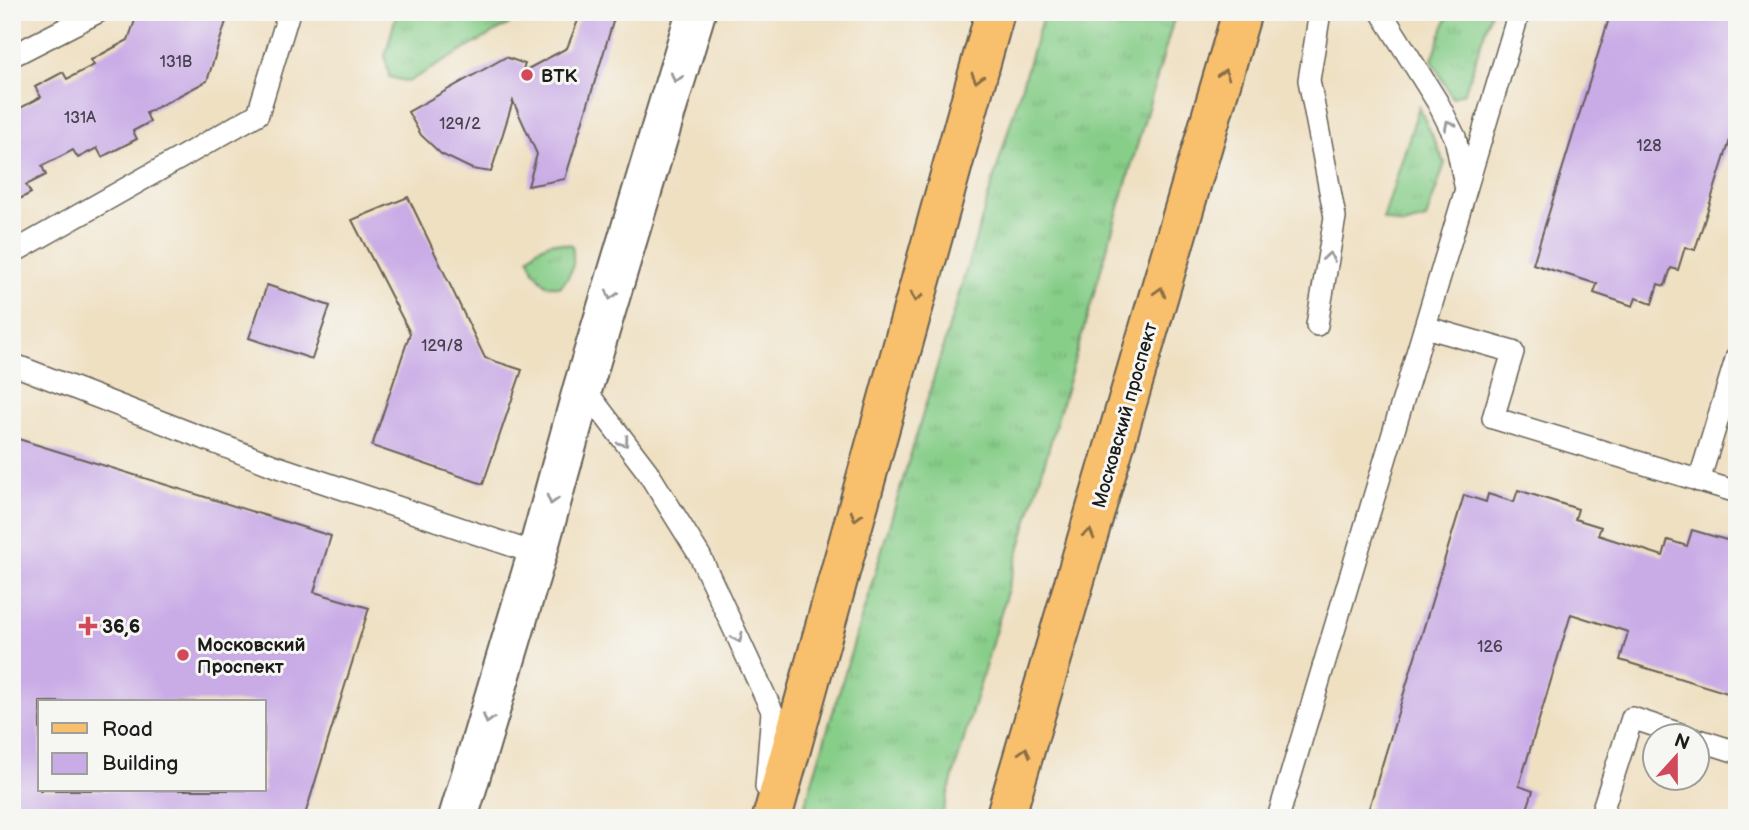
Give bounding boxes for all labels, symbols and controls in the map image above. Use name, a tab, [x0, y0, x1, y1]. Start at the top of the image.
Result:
house number: 131В	[160, 53, 192, 72]
place label: ВТК	[541, 65, 577, 88]
marker: ВТК	[519, 67, 535, 83]
one-way arrow	[1216, 68, 1231, 80]
one-way arrow	[670, 71, 685, 83]
one-way arrow	[971, 72, 985, 84]
house number: 131А	[64, 109, 96, 128]
house number: 129/2	[439, 115, 481, 134]
one-way arrow	[1444, 120, 1458, 132]
house number: 128	[1637, 137, 1661, 156]
one-way arrow	[1321, 251, 1336, 263]
one-way arrow	[1151, 286, 1166, 298]
one-way arrow	[604, 289, 619, 301]
one-way arrow	[910, 291, 925, 303]
street label: Московский проспект	[1088, 320, 1163, 511]
house number: 129/8	[421, 337, 463, 356]
one-way arrow	[616, 434, 629, 446]
one-way arrow	[545, 494, 560, 506]
one-way arrow	[849, 510, 864, 522]
one-way arrow	[1080, 528, 1095, 540]
place label: 36,6	[102, 616, 140, 639]
marker: 36,6	[80, 618, 96, 634]
one-way arrow	[730, 631, 744, 643]
place label: Московский Проспект	[197, 634, 305, 679]
house number: 126	[1477, 638, 1503, 657]
marker: Московский Проспект	[175, 647, 191, 663]
legend	[38, 700, 266, 792]
one-way arrow	[481, 712, 496, 724]
text: Road	[102, 717, 153, 742]
north arrow	[1640, 722, 1710, 792]
text: N	[1671, 729, 1692, 756]
one-way arrow	[1016, 747, 1031, 759]
text: Building	[102, 751, 178, 776]

